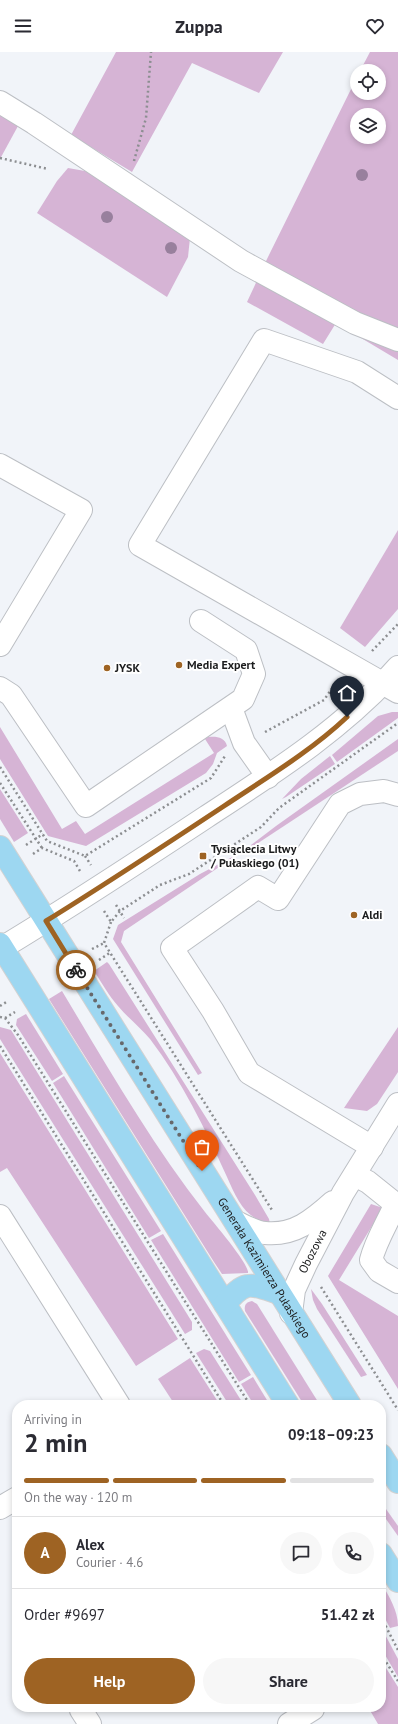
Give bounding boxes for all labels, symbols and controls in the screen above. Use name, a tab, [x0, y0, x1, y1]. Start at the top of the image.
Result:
icon: menu	[12, 15, 34, 37]
text: Zuppa	[175, 15, 223, 38]
icon: heart	[364, 15, 386, 37]
map controls	[350, 64, 386, 144]
button: locate	[350, 64, 386, 100]
button: layers	[350, 108, 386, 144]
place label: Media Expert	[187, 657, 256, 672]
place label: JYSK	[114, 660, 140, 675]
marker: Media Expert	[174, 660, 184, 670]
marker: JYSK	[102, 663, 112, 673]
pin	[330, 676, 364, 717]
icon: home	[336, 682, 358, 704]
place label: Tysiąclecia Litwy / Pułaskiego (01)	[210, 841, 299, 870]
marker: Tysiąclecia Litwy / Pułaskiego (01)	[198, 851, 208, 861]
place label: Aldi	[362, 907, 382, 922]
marker: Aldi	[349, 910, 359, 920]
courier	[56, 950, 96, 990]
icon: bike	[65, 959, 87, 981]
pin	[185, 1130, 219, 1171]
icon: bag	[191, 1136, 213, 1158]
street label: Generała Kazimierza Pułaskiego	[215, 1195, 314, 1341]
street label: Obozowa	[295, 1227, 330, 1276]
text: Arriving in	[24, 1411, 82, 1428]
text: 09:18–09:23	[288, 1425, 374, 1444]
text: 2 min	[24, 1426, 87, 1459]
text: On the way · 120 m	[24, 1489, 132, 1506]
button: chat	[280, 1532, 322, 1574]
button: phone	[332, 1532, 374, 1574]
text: Alex	[76, 1535, 105, 1554]
text: A	[40, 1543, 50, 1562]
text: Courier · 4.6	[76, 1554, 143, 1571]
text: Order #9697	[24, 1605, 105, 1624]
text: 51.42 zł	[321, 1605, 374, 1624]
button: Help	[24, 1658, 195, 1704]
button: Share	[203, 1658, 374, 1704]

